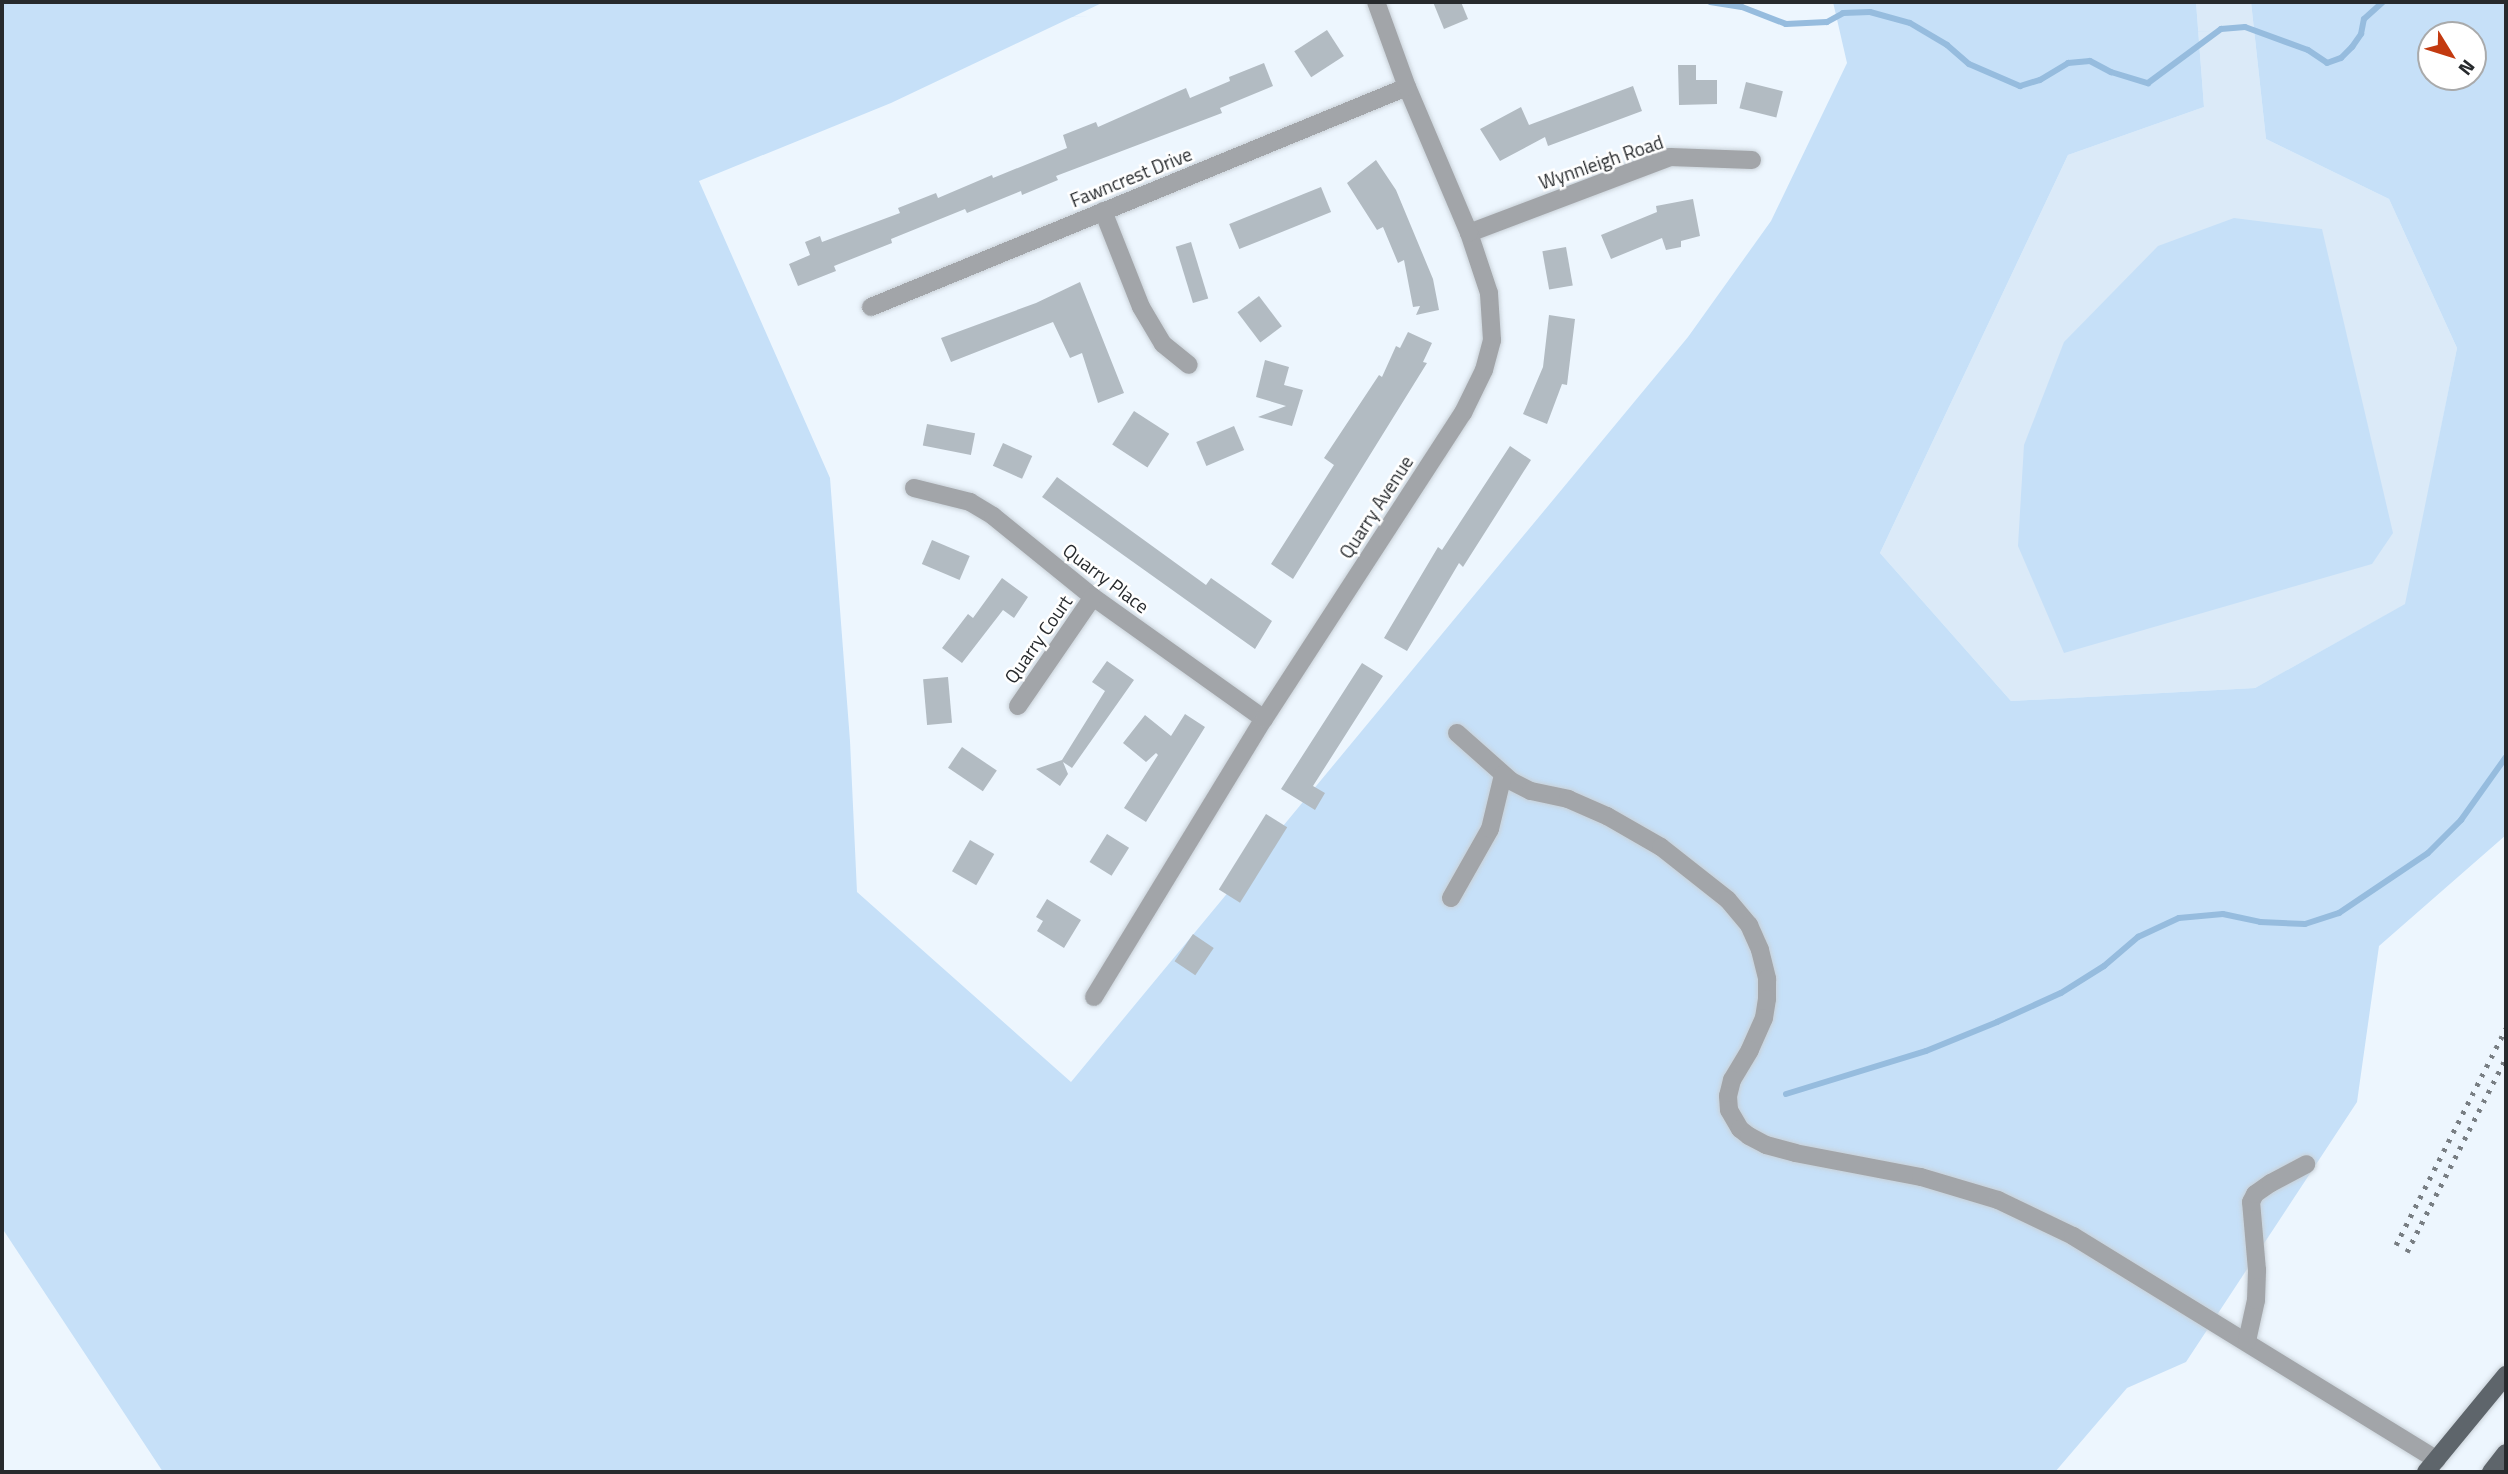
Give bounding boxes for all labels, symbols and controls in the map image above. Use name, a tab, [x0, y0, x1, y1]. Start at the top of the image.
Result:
north arrow	[2417, 21, 2487, 91]
text: N	[2452, 54, 2483, 82]
street label: Wynnleigh Road	[1536, 130, 1666, 194]
street label: Fawncrest Drive	[1067, 142, 1195, 212]
street label: Quarry Avenue	[1334, 451, 1418, 563]
street label: Quarry Place	[1059, 538, 1153, 618]
street label: Quarry Court	[999, 591, 1077, 687]

